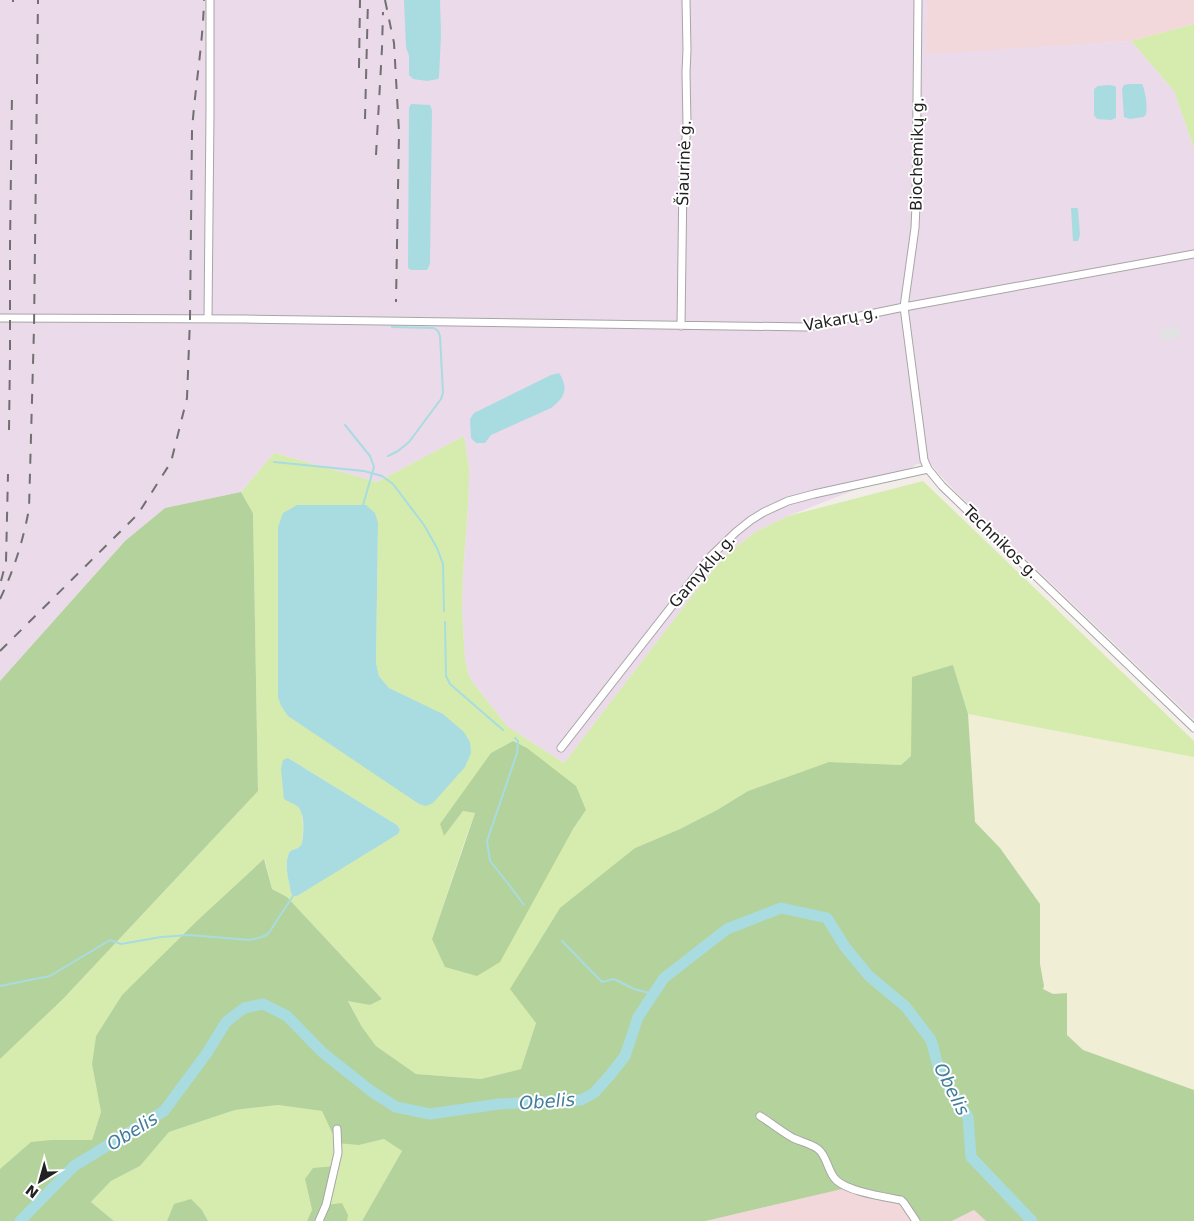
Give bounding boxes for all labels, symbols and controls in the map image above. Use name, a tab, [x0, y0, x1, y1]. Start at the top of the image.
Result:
street label: Biochemikų g.	[907, 97, 927, 211]
street label: Šiaurinė g.	[673, 120, 695, 206]
street label: Vakarų g.	[802, 303, 880, 335]
street label: Technikos g.	[959, 501, 1043, 583]
street label: Gamyklų g.	[665, 530, 739, 612]
water label: Obelis	[930, 1059, 974, 1119]
water label: Obelis	[518, 1089, 576, 1113]
water label: Obelis	[103, 1107, 161, 1155]
north arrow	[15, 1156, 65, 1206]
text: N	[23, 1181, 42, 1201]

